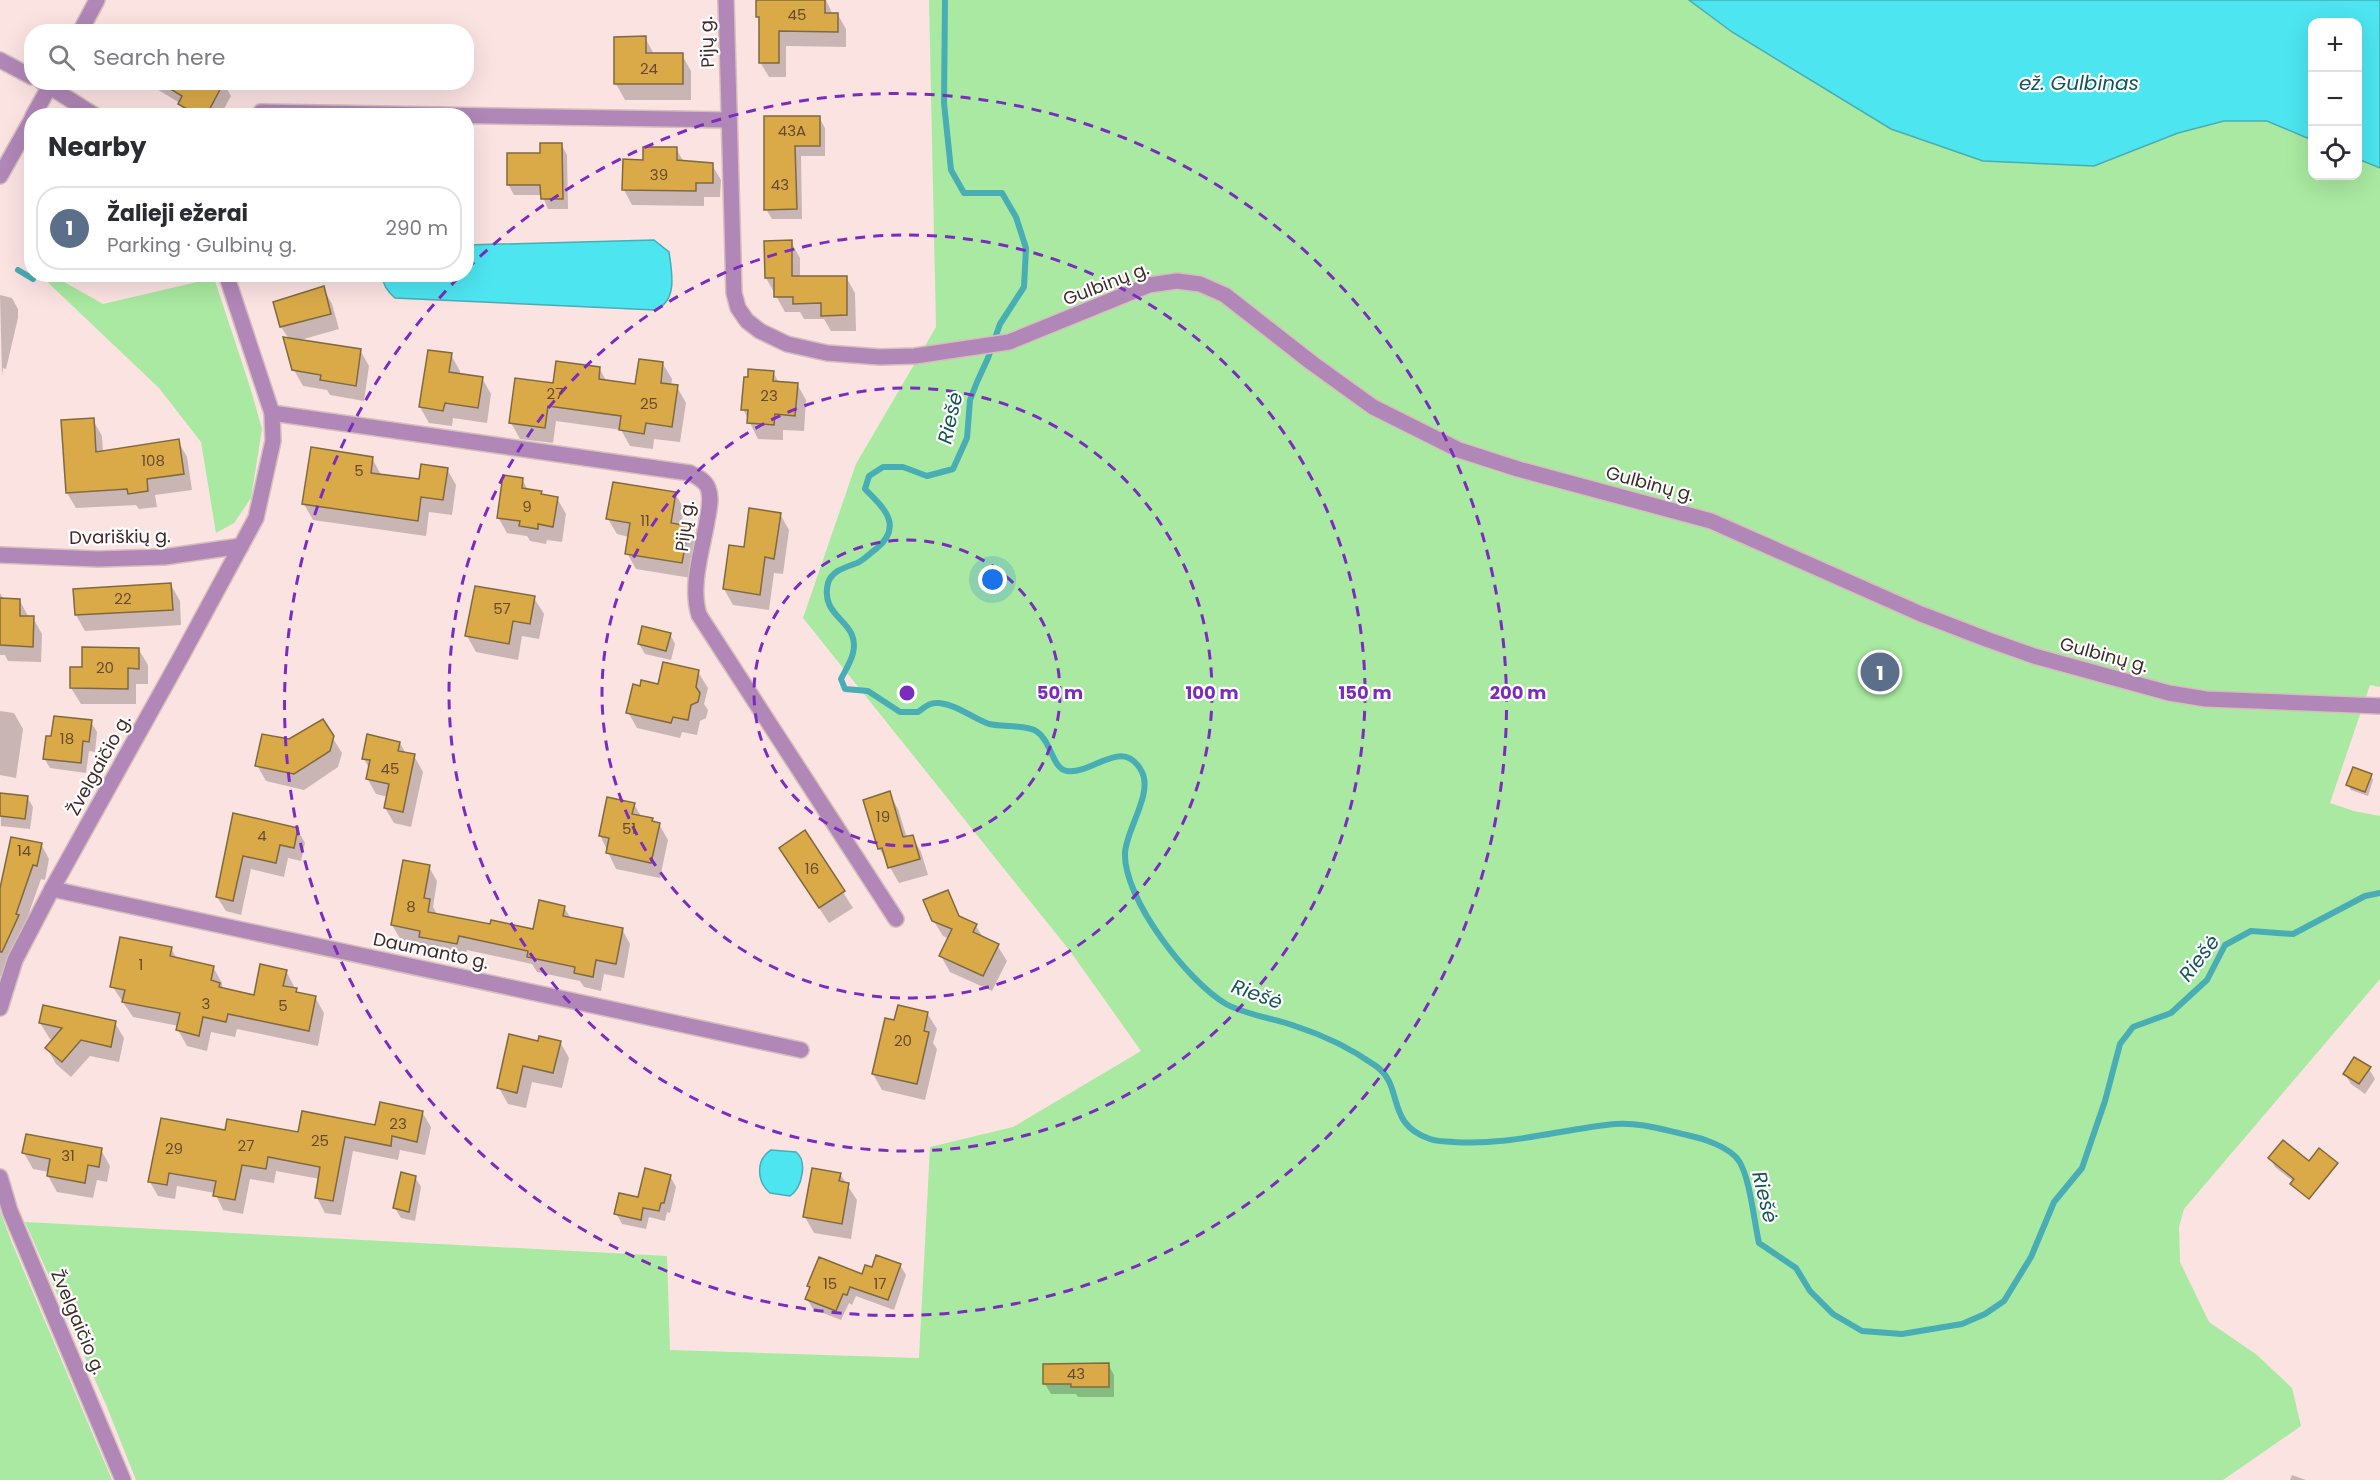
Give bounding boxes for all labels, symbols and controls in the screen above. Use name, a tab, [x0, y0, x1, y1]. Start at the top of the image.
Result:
house number: 45	[788, 4, 806, 25]
street label: Pijų g.	[693, 16, 720, 68]
map controls	[2308, 18, 2362, 180]
button: +	[2308, 18, 2362, 72]
search box	[24, 24, 474, 90]
icon: search	[45, 41, 78, 74]
text: Search here	[93, 42, 226, 73]
house number: 24	[640, 58, 658, 79]
water label: ež. Gulbinas	[2019, 69, 2139, 97]
button: −	[2308, 72, 2362, 126]
house number: 43A	[778, 120, 806, 141]
button: locate	[2308, 126, 2362, 180]
text: Nearby	[48, 129, 146, 165]
house number: 39	[650, 164, 668, 185]
house number: 43	[771, 174, 789, 195]
text: Žalieji ežerai	[107, 198, 248, 229]
text: 1	[66, 214, 73, 242]
text: 290 m	[385, 214, 448, 242]
text: Parking · Gulbinų g.	[107, 231, 296, 259]
street label: Gulbinų g.	[1059, 256, 1152, 311]
house number: 27	[547, 383, 563, 404]
house number: 23	[760, 385, 778, 406]
water label: Riešė	[930, 389, 970, 447]
house number: 25	[640, 393, 658, 414]
house number: 108	[141, 450, 165, 471]
house number: 5	[354, 460, 364, 481]
street label: Gulbinų g.	[1603, 460, 1697, 507]
house number: 9	[522, 496, 532, 517]
street label: Pijų g.	[669, 499, 700, 553]
house number: 11	[640, 510, 650, 531]
street label: Dvariškių g.	[69, 523, 171, 550]
your location	[978, 565, 1007, 594]
house number: 22	[114, 588, 132, 609]
house number: 57	[493, 598, 511, 619]
street label: Gulbinų g.	[2057, 631, 2151, 678]
pin: 1	[1860, 650, 1900, 694]
house number: 20	[96, 657, 114, 678]
text: 50 m	[1037, 680, 1083, 705]
text: 100 m	[1185, 680, 1239, 705]
text: 150 m	[1338, 680, 1392, 705]
text: 200 m	[1490, 680, 1546, 705]
centre of rings	[897, 683, 917, 703]
street label: Žvelgaičio g.	[61, 710, 137, 820]
house number: 18	[60, 728, 74, 749]
house number: 45	[381, 758, 399, 779]
house number: 19	[876, 806, 890, 827]
house number: 51	[622, 818, 636, 839]
house number: 4	[257, 825, 267, 846]
house number: 14	[17, 840, 31, 861]
house number: 16	[805, 858, 819, 879]
house number: 8	[406, 896, 416, 917]
street label: Daumanto g.	[371, 926, 491, 975]
water label: Riešė	[2172, 929, 2226, 987]
house number: 1	[139, 954, 143, 975]
water label: Riešė	[1228, 972, 1286, 1016]
house number: 3	[202, 993, 210, 1014]
house number: 5	[278, 995, 288, 1016]
house number: 20	[894, 1030, 912, 1051]
house number: 23	[389, 1113, 407, 1134]
house number: 25	[311, 1130, 329, 1151]
house number: 27	[238, 1135, 254, 1156]
house number: 29	[165, 1138, 183, 1159]
house number: 31	[61, 1145, 75, 1166]
water label: Riešė	[1745, 1168, 1785, 1226]
street label: Žvelgaičio g.	[45, 1265, 112, 1378]
house number: 15	[823, 1273, 837, 1294]
house number: 17	[874, 1273, 887, 1294]
house number: 43	[1067, 1363, 1085, 1384]

